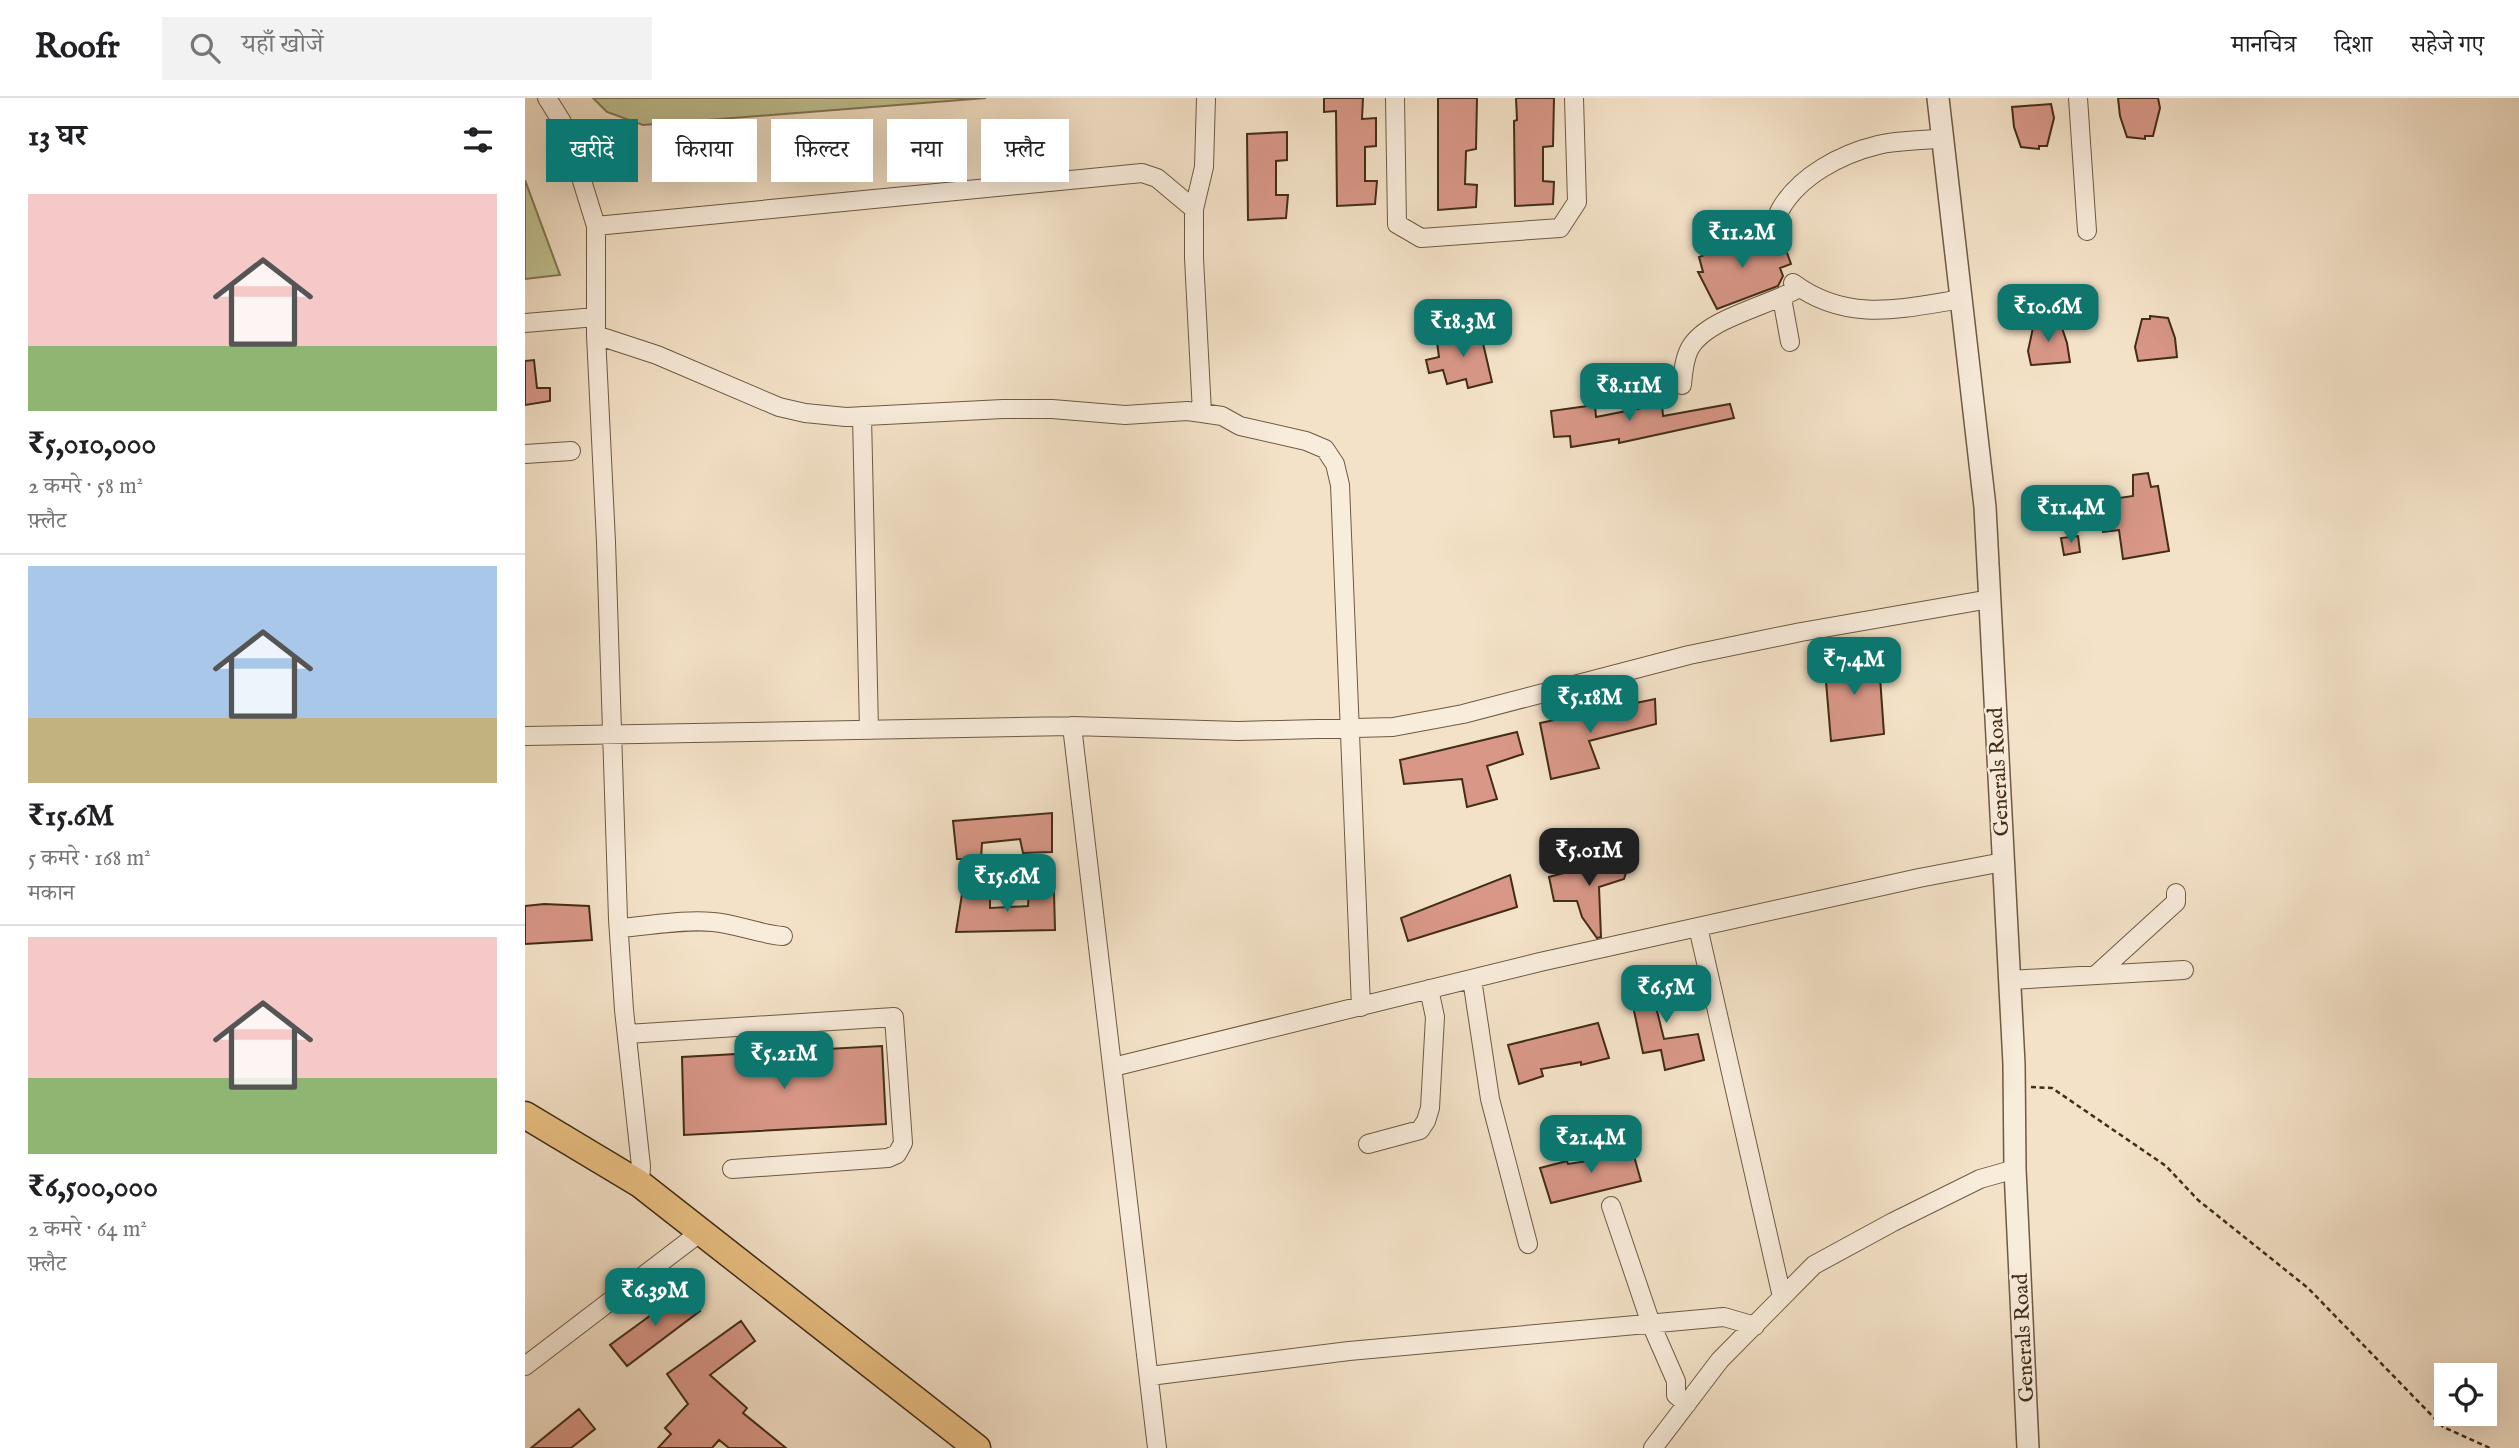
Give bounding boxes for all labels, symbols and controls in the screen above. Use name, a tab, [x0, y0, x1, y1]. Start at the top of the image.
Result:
search box	[162, 17, 652, 80]
text: Roofr	[35, 27, 120, 69]
text: यहाँ खोजें	[242, 28, 323, 61]
icon: search	[186, 29, 224, 67]
text: मानचित्र	[2231, 30, 2296, 61]
text: दिशा	[2334, 30, 2373, 61]
text: सहेजे गए	[2411, 30, 2484, 61]
text: 13 घर	[28, 118, 87, 156]
chip: खरीदें	[546, 119, 638, 182]
chip: किराया	[652, 119, 757, 182]
chip: फ़िल्टर	[771, 119, 873, 182]
chip: नया	[887, 119, 967, 182]
chip: फ़्लैट	[981, 119, 1069, 182]
icon: filters	[459, 121, 497, 159]
pin: ₹11.2M	[1685, 211, 1799, 270]
text: ₹11.2M	[1708, 218, 1776, 247]
icon: home	[200, 239, 326, 365]
pin: ₹10.6M	[1991, 285, 2105, 344]
text: ₹10.6M	[2013, 292, 2083, 321]
pin: ₹18.3M	[1406, 300, 1520, 359]
text: ₹18.3M	[1430, 307, 1496, 336]
pin: ₹8.11M	[1572, 364, 1686, 423]
text: ₹8.11M	[1596, 371, 1662, 400]
text: ₹5,010,000	[28, 426, 156, 464]
text: 2 कमरे · 58 m²	[28, 472, 143, 501]
pin: ₹11.4M	[2014, 486, 2128, 545]
text: ₹11.4M	[2037, 493, 2105, 522]
text: फ़्लैट	[28, 507, 66, 536]
icon: home	[200, 611, 326, 737]
pin: ₹7.4M	[1805, 638, 1903, 697]
text: ₹7.4M	[1823, 645, 1885, 674]
pin: ₹5.18M	[1533, 676, 1647, 735]
text: ₹5.18M	[1557, 683, 1623, 712]
street label: Generals Road	[1983, 706, 2016, 837]
text: ₹15.6M	[28, 798, 114, 836]
pin: ₹5.01M	[1532, 828, 1646, 888]
text: ₹5.01M	[1555, 836, 1623, 865]
text: 5 कमरे · 168 m²	[28, 844, 151, 873]
pin: ₹15.6M	[950, 854, 1064, 914]
text: ₹15.6M	[974, 862, 1040, 891]
text: मकान	[28, 879, 75, 908]
pin: ₹6.5M	[1617, 965, 1715, 1025]
text: ₹6.5M	[1637, 973, 1695, 1002]
icon: home	[200, 982, 326, 1108]
pin: ₹5.21M	[727, 1032, 841, 1091]
text: ₹5.21M	[750, 1039, 818, 1068]
pin: ₹21.4M	[1534, 1116, 1648, 1175]
text: ₹21.4M	[1556, 1123, 1626, 1152]
text: ₹6,500,000	[28, 1169, 158, 1207]
text: 2 कमरे · 64 m²	[28, 1215, 147, 1244]
text: फ़्लैट	[28, 1250, 66, 1279]
pin: ₹6.39M	[598, 1268, 712, 1328]
street label: Generals Road	[2008, 1272, 2041, 1403]
text: ₹6.39M	[621, 1276, 689, 1305]
map controls	[2434, 1363, 2497, 1426]
button: locate	[2434, 1363, 2497, 1426]

